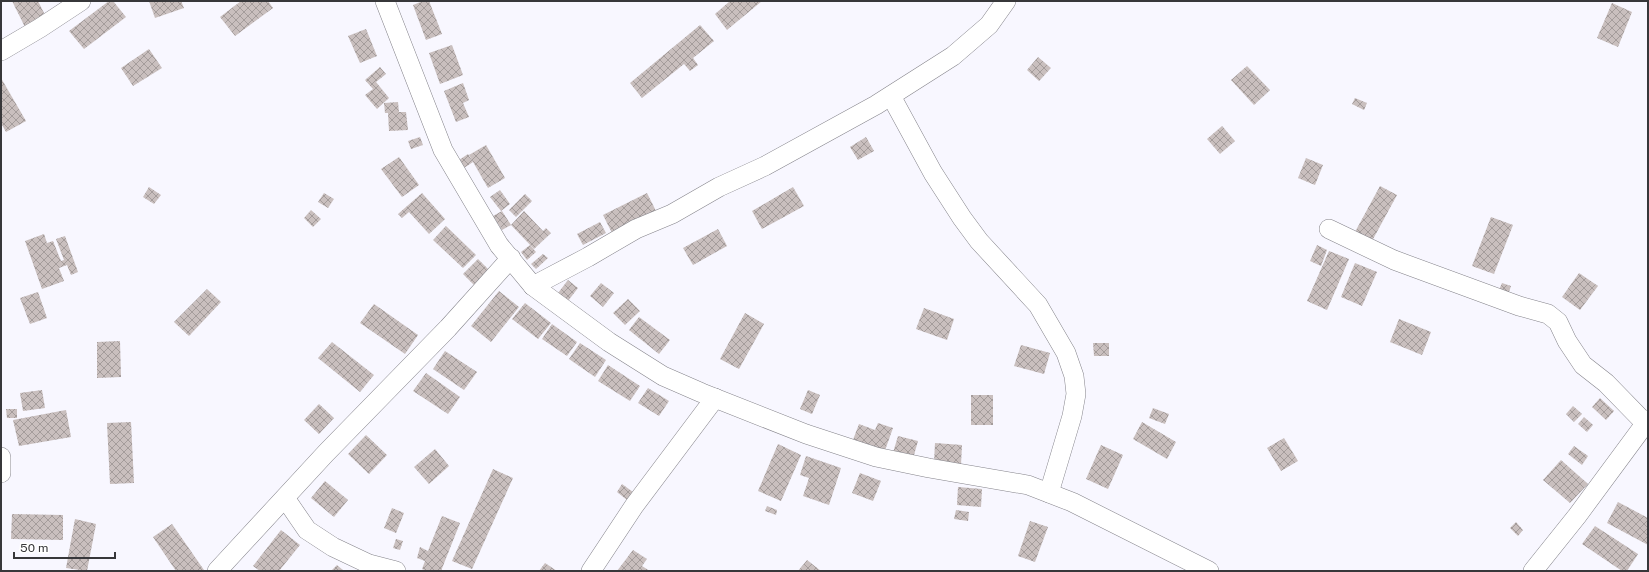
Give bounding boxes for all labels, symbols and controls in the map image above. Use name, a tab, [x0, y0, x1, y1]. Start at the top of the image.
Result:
scale bar	[14, 534, 115, 560]
text: 50 m	[20, 541, 48, 555]

